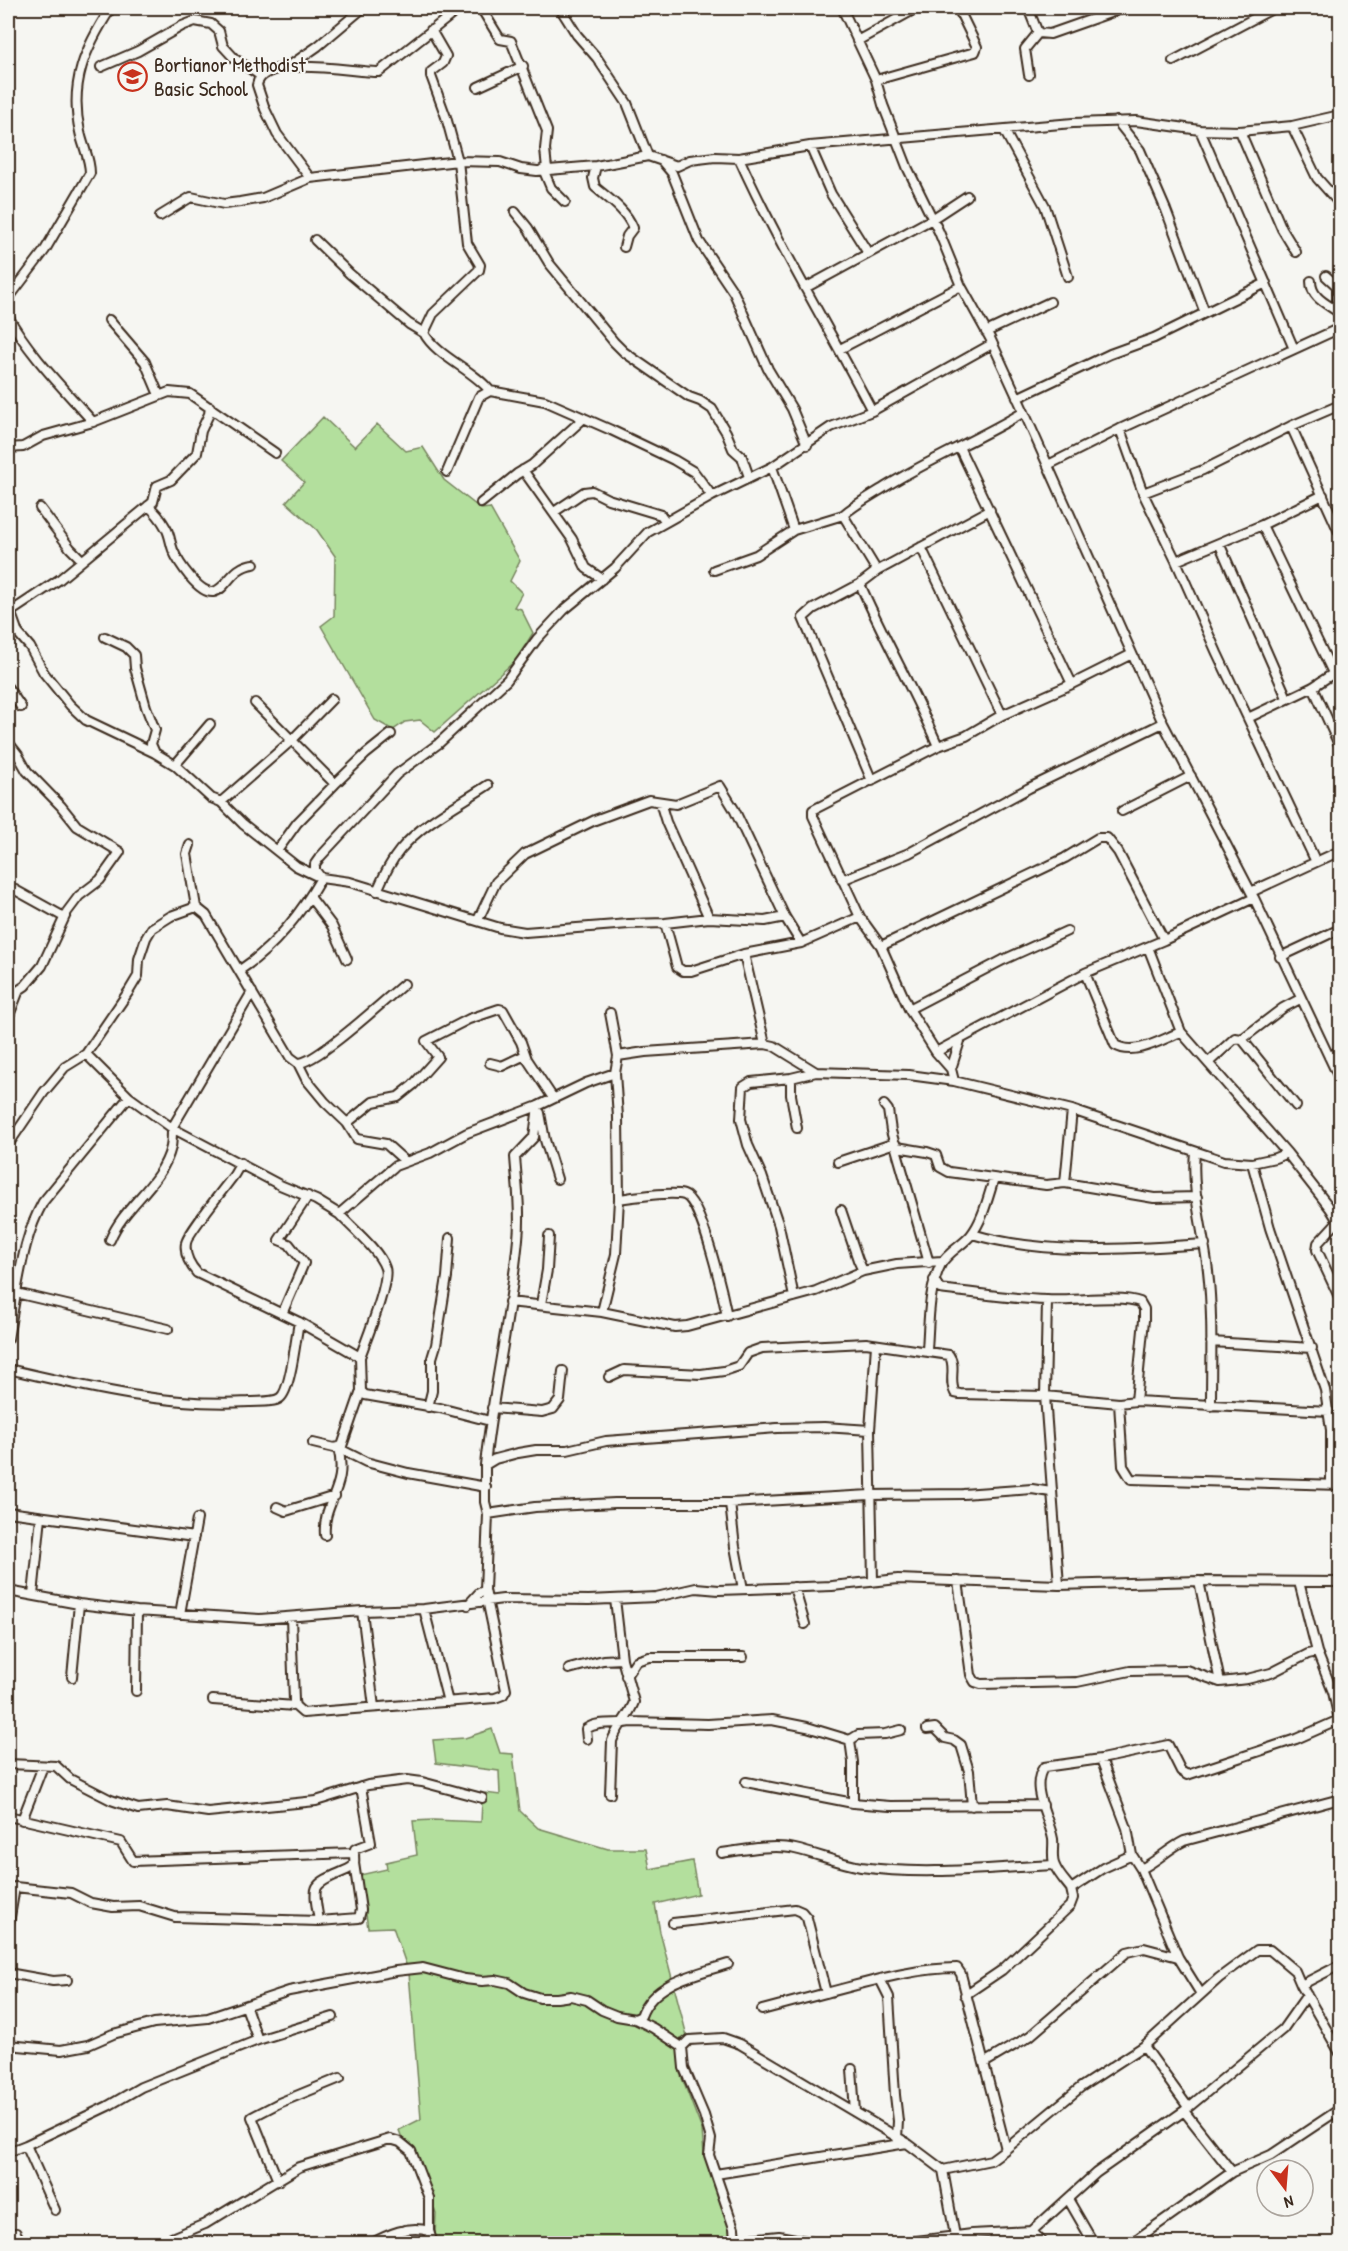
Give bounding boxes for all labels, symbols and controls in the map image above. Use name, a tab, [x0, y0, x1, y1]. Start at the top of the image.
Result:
place label: Bortianor Methodist Basic School	[154, 50, 307, 103]
school or university icon: Bortianor Methodist Basic School	[117, 60, 149, 92]
north arrow	[1255, 2158, 1315, 2218]
text: N	[1282, 2191, 1296, 2214]

